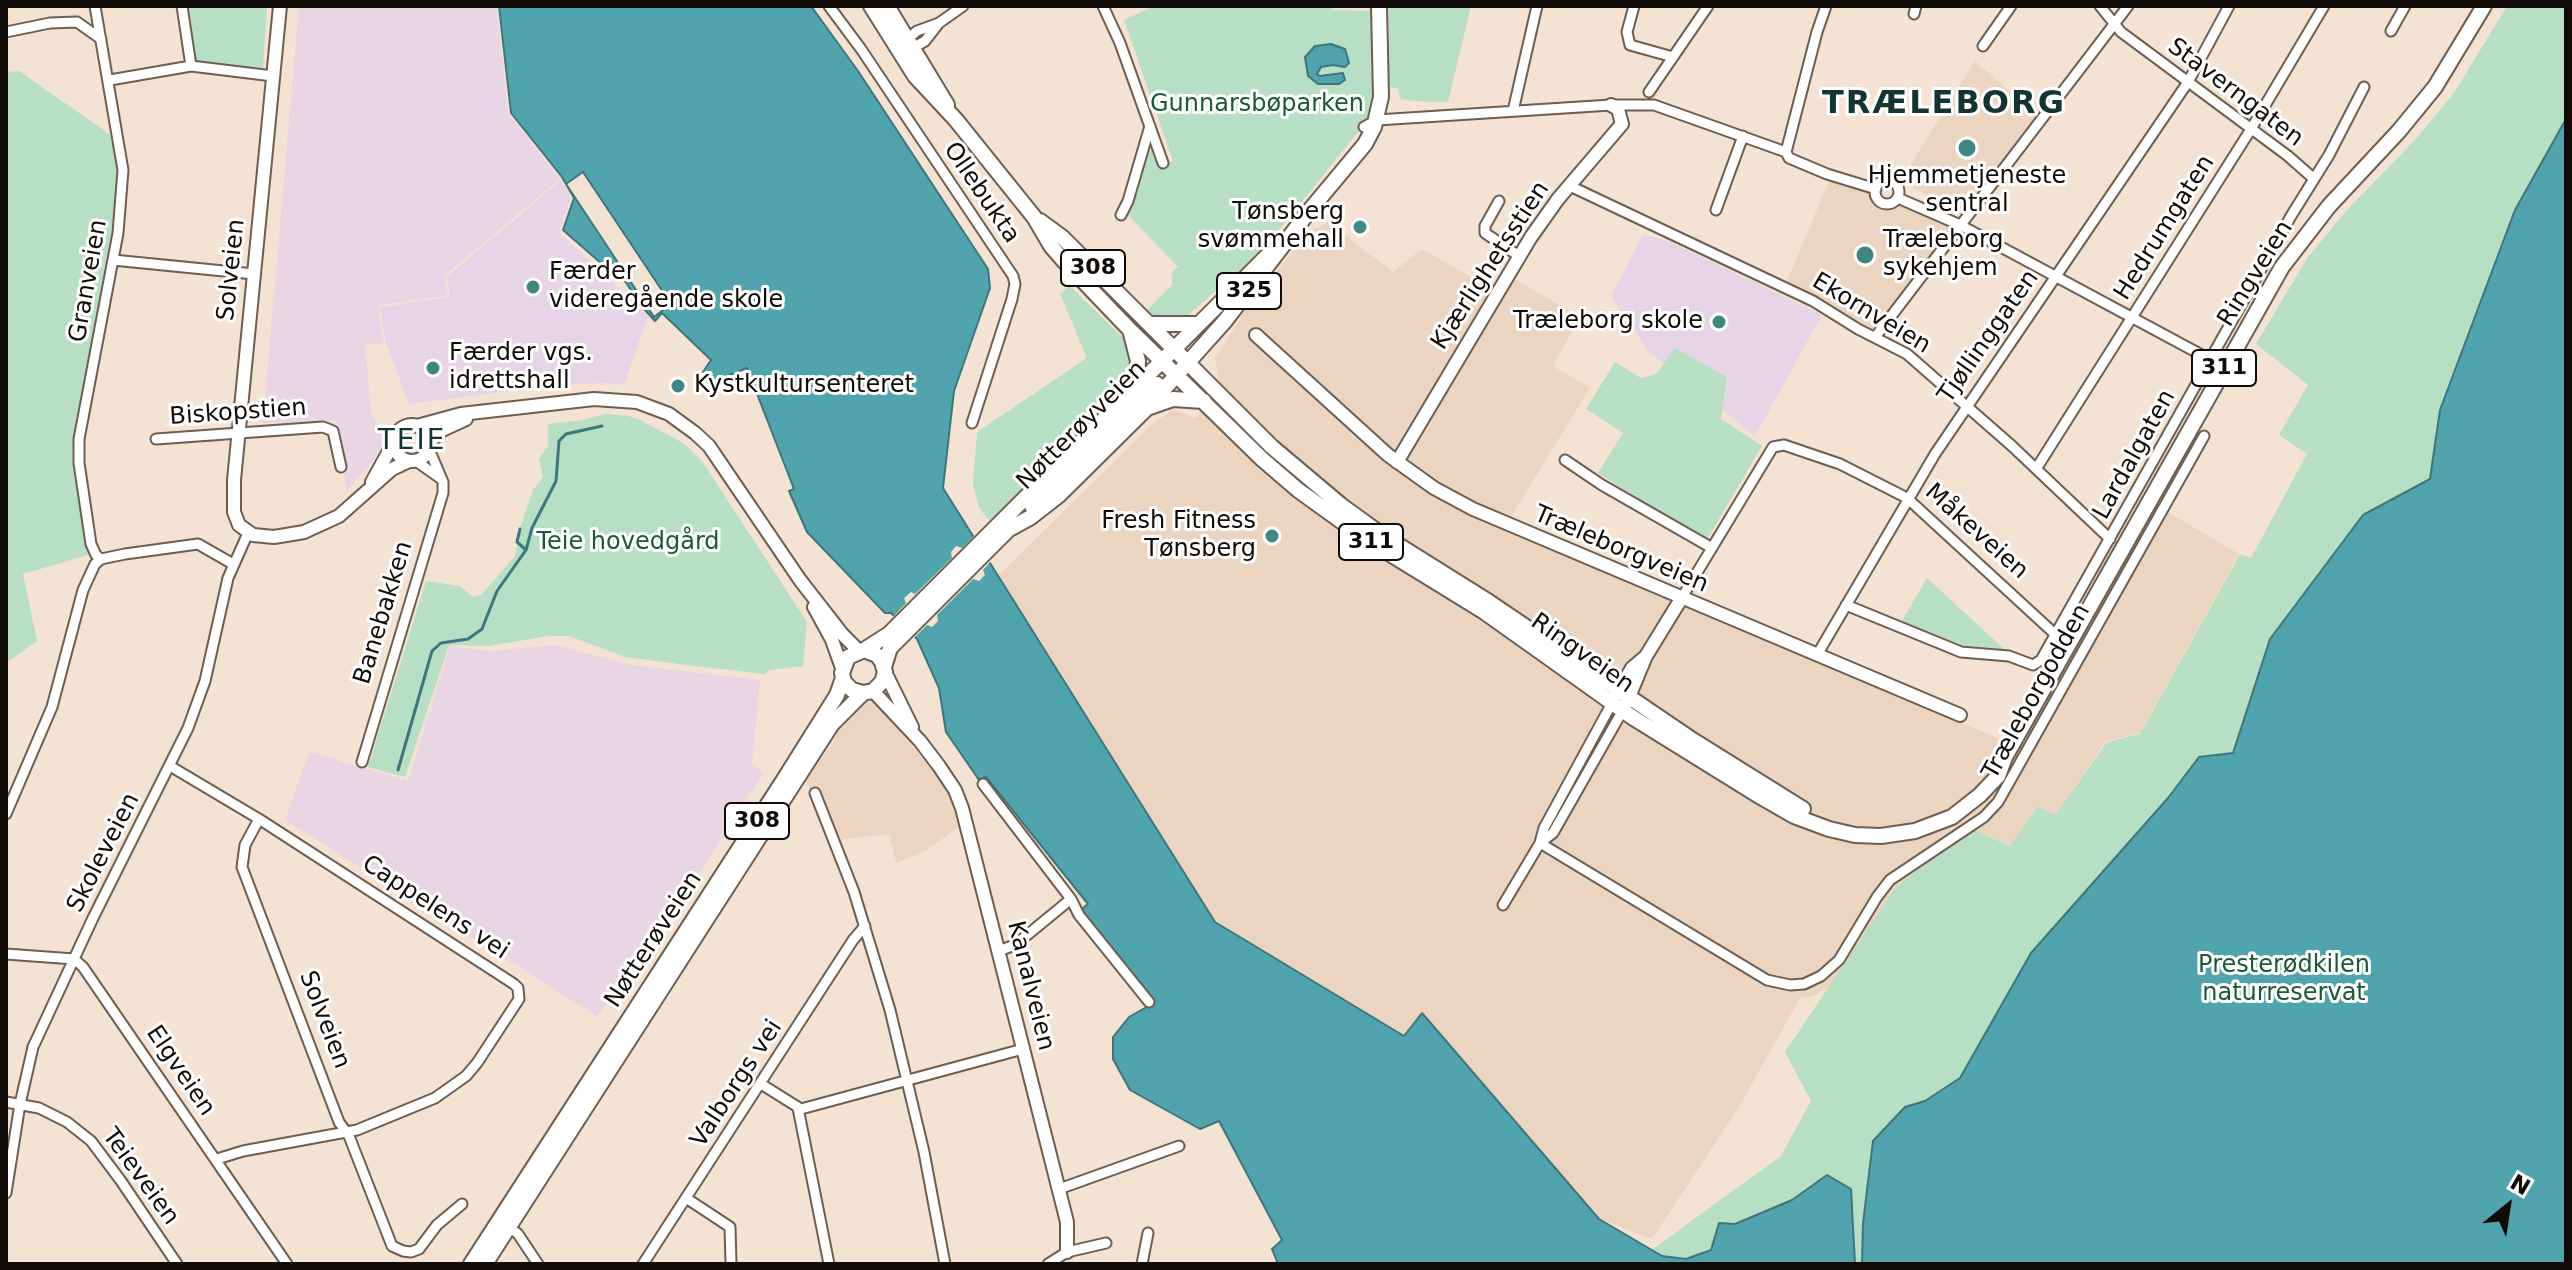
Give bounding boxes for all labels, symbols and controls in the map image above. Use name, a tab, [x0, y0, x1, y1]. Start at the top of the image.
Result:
street label: Staverngaten	[2162, 33, 2308, 153]
district label: TRÆLEBORG	[1822, 86, 2066, 124]
park label: Gunnarsbøparken	[1150, 91, 1364, 119]
street label: Ollebukta	[937, 137, 1025, 249]
marker: Hjemmetjeneste sentral	[1956, 137, 1978, 159]
street label: Hedrumgaten	[2109, 150, 2221, 306]
place label: Hjemmetjeneste sentral	[1868, 163, 2066, 219]
street label: Kjærlighetsstien	[1426, 176, 1556, 356]
place label: Tønsberg svømmehall	[1198, 199, 1344, 255]
street label: Ringveien	[2212, 216, 2300, 332]
street label: Granveien	[64, 217, 114, 345]
street label: Solveien	[212, 218, 252, 322]
marker: Tønsberg svømmehall	[1351, 218, 1369, 236]
place label: Træleborg sykehjem	[1883, 227, 2004, 283]
marker: Træleborg sykehjem	[1854, 244, 1876, 266]
road number: 308	[1061, 250, 1125, 286]
place label: Færder videregående skole	[549, 259, 783, 315]
street label: Tjøllinggaten	[1933, 265, 2045, 409]
street label: Ekornveien	[1807, 267, 1935, 361]
road number: 325	[1217, 273, 1281, 309]
marker: Færder videregående skole	[524, 278, 542, 296]
place label: Træleborg skole	[1513, 308, 1703, 336]
marker: Træleborg skole	[1710, 313, 1728, 331]
place label: Færder vgs. idrettshall	[449, 340, 593, 396]
road number: 311	[2192, 350, 2256, 386]
street label: Nøtterøyveien	[1012, 356, 1152, 496]
marker: Færder vgs. idrettshall	[424, 359, 442, 377]
place label: Kystkultursenteret	[694, 372, 914, 400]
marker: Kystkultursenteret	[669, 377, 687, 395]
street label: Lardalgaten	[2088, 385, 2182, 525]
street label: Biskopstien	[169, 394, 307, 432]
district label: TEIE	[378, 425, 446, 459]
street label: Måkeveien	[1918, 478, 2034, 586]
street label: Træleborgveien	[1530, 500, 1712, 600]
place label: Fresh Fitness Tønsberg	[1101, 508, 1256, 564]
road number: 311	[1339, 524, 1403, 560]
marker: Fresh Fitness Tønsberg	[1263, 527, 1281, 545]
park label: Teie hovedgård	[536, 529, 720, 557]
street label: Banebakken	[349, 538, 419, 688]
street label: Træleborgodden	[1977, 599, 2097, 785]
street label: Ringveien	[1525, 608, 1639, 700]
street label: Skoleveien	[62, 789, 146, 917]
road number: 308	[725, 803, 789, 839]
street label: Cappelens vei	[356, 850, 514, 966]
street label: Nøtterøveien	[599, 867, 709, 1013]
street label: Kanalveien	[1000, 918, 1060, 1054]
park label: Presterødkilen naturreservat	[2198, 952, 2370, 1008]
street label: Solveien	[292, 967, 356, 1073]
street label: Valborgs vei	[685, 1015, 789, 1153]
street label: Elgveien	[139, 1020, 221, 1122]
street label: Teieveien	[95, 1123, 185, 1231]
north arrow	[2468, 1166, 2548, 1246]
text: N	[2506, 1169, 2534, 1200]

